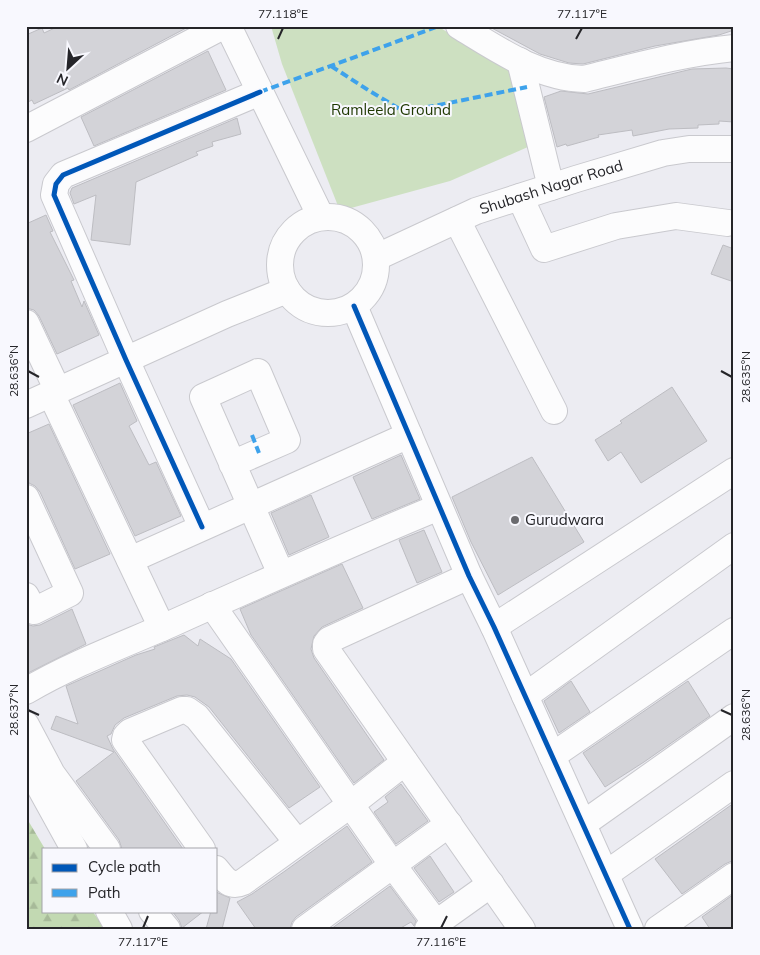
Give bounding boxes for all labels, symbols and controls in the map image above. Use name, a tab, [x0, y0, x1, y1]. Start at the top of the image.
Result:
text: 77.118°E	[258, 6, 308, 21]
text: 77.117°E	[557, 6, 607, 21]
north arrow	[42, 42, 92, 92]
text: N	[54, 69, 71, 90]
park label: Ramleela Ground	[331, 100, 451, 119]
street label: Shubash Nagar Road	[477, 156, 625, 218]
text: 28.636°N	[6, 345, 21, 397]
text: 28.635°N	[738, 351, 753, 403]
place label: Gurudwara	[525, 510, 604, 529]
marker: Gurudwara	[509, 514, 521, 526]
text: 28.637°N	[6, 684, 21, 736]
text: 28.636°N	[738, 689, 753, 741]
legend	[42, 848, 218, 912]
text: Cycle path	[88, 857, 161, 876]
text: Path	[88, 883, 120, 902]
text: 77.117°E	[118, 934, 168, 949]
text: 77.116°E	[416, 934, 466, 949]

